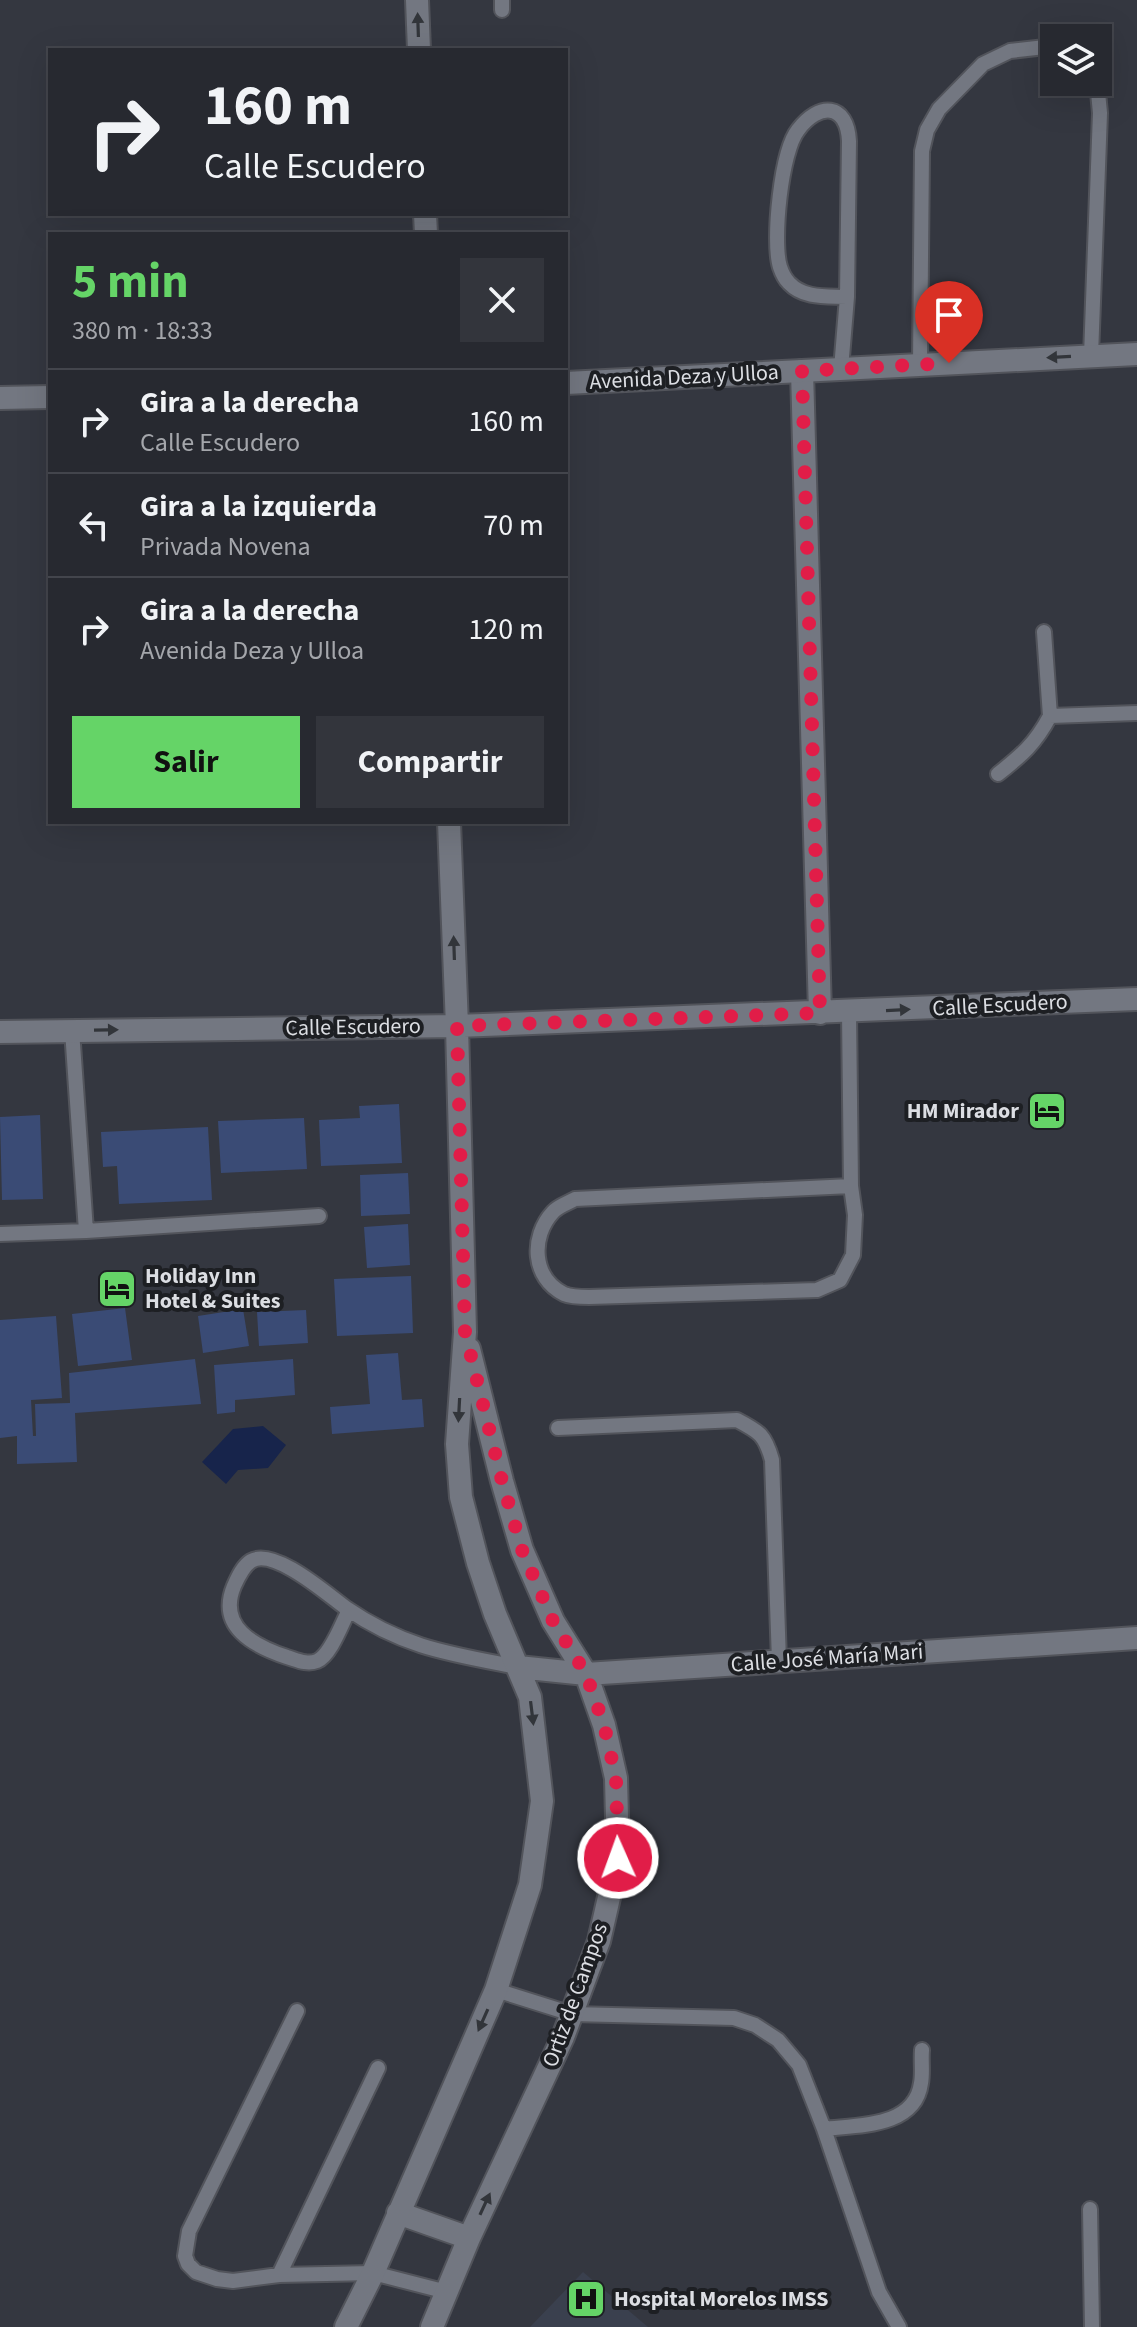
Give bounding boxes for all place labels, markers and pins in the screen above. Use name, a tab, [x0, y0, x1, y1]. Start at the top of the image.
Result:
pin	[915, 281, 983, 363]
hotel icon: HM Mirador	[1026, 1090, 1068, 1132]
place label: HM Mirador	[907, 1095, 1019, 1127]
place label: Holiday Inn Hotel & Suites	[145, 1260, 281, 1317]
hotel icon: Holiday Inn Hotel & Suites	[96, 1268, 138, 1310]
hospital icon: Hospital Morelos IMSS	[565, 2278, 607, 2320]
place label: Hospital Morelos IMSS	[614, 2283, 829, 2315]

